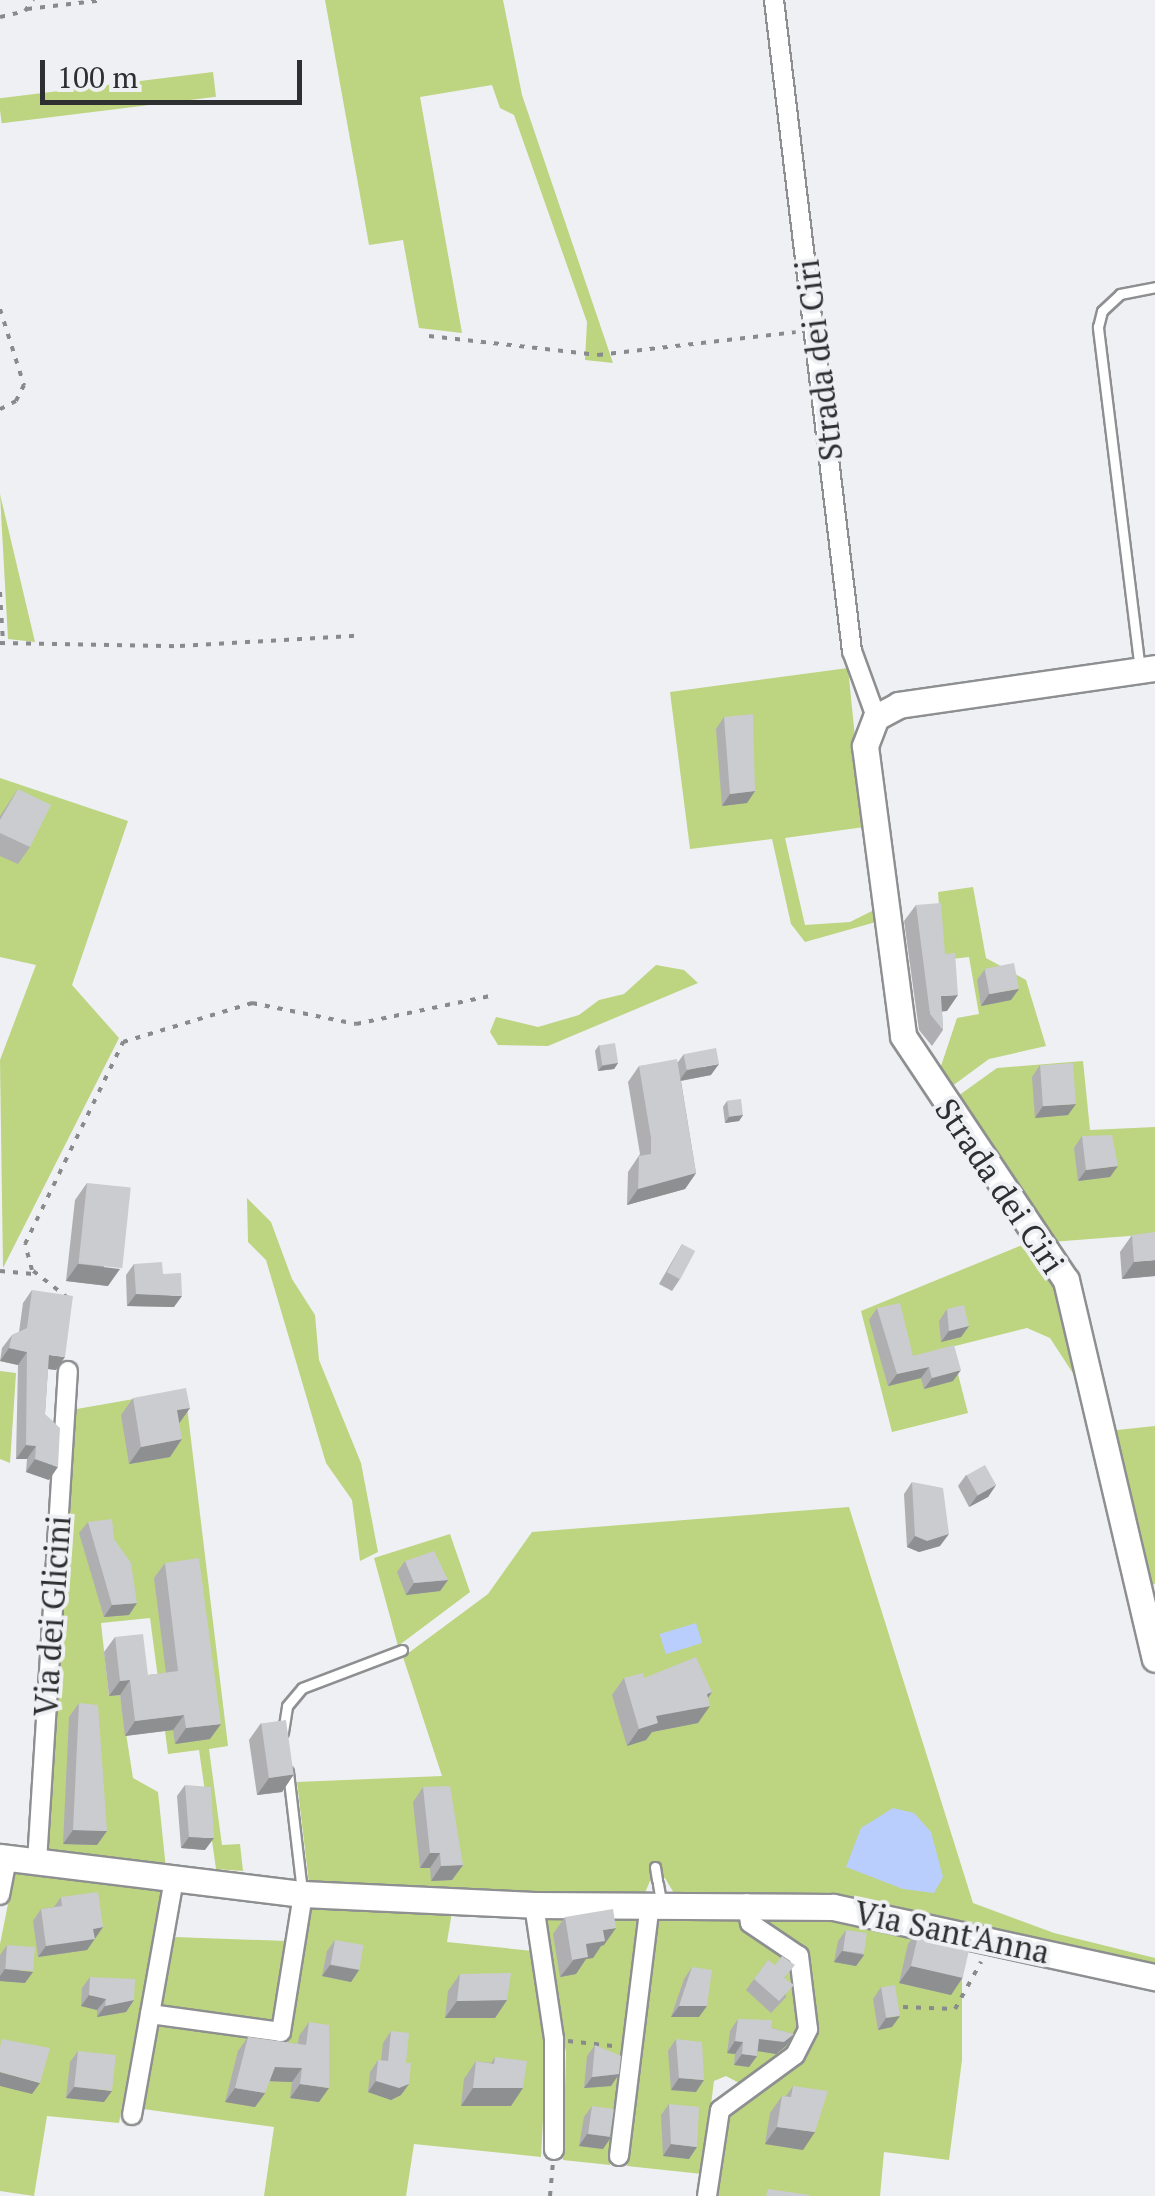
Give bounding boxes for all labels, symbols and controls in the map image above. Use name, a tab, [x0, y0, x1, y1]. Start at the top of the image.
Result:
scale bar	[45, 40, 308, 102]
text: 100 m	[57, 57, 138, 97]
street label: Strada dei Ciri	[788, 257, 850, 463]
street label: Strada dei Ciri	[927, 1091, 1073, 1281]
street label: Via dei Glicini	[26, 1514, 78, 1718]
street label: Via Sant'Anna	[851, 1893, 1053, 1971]

